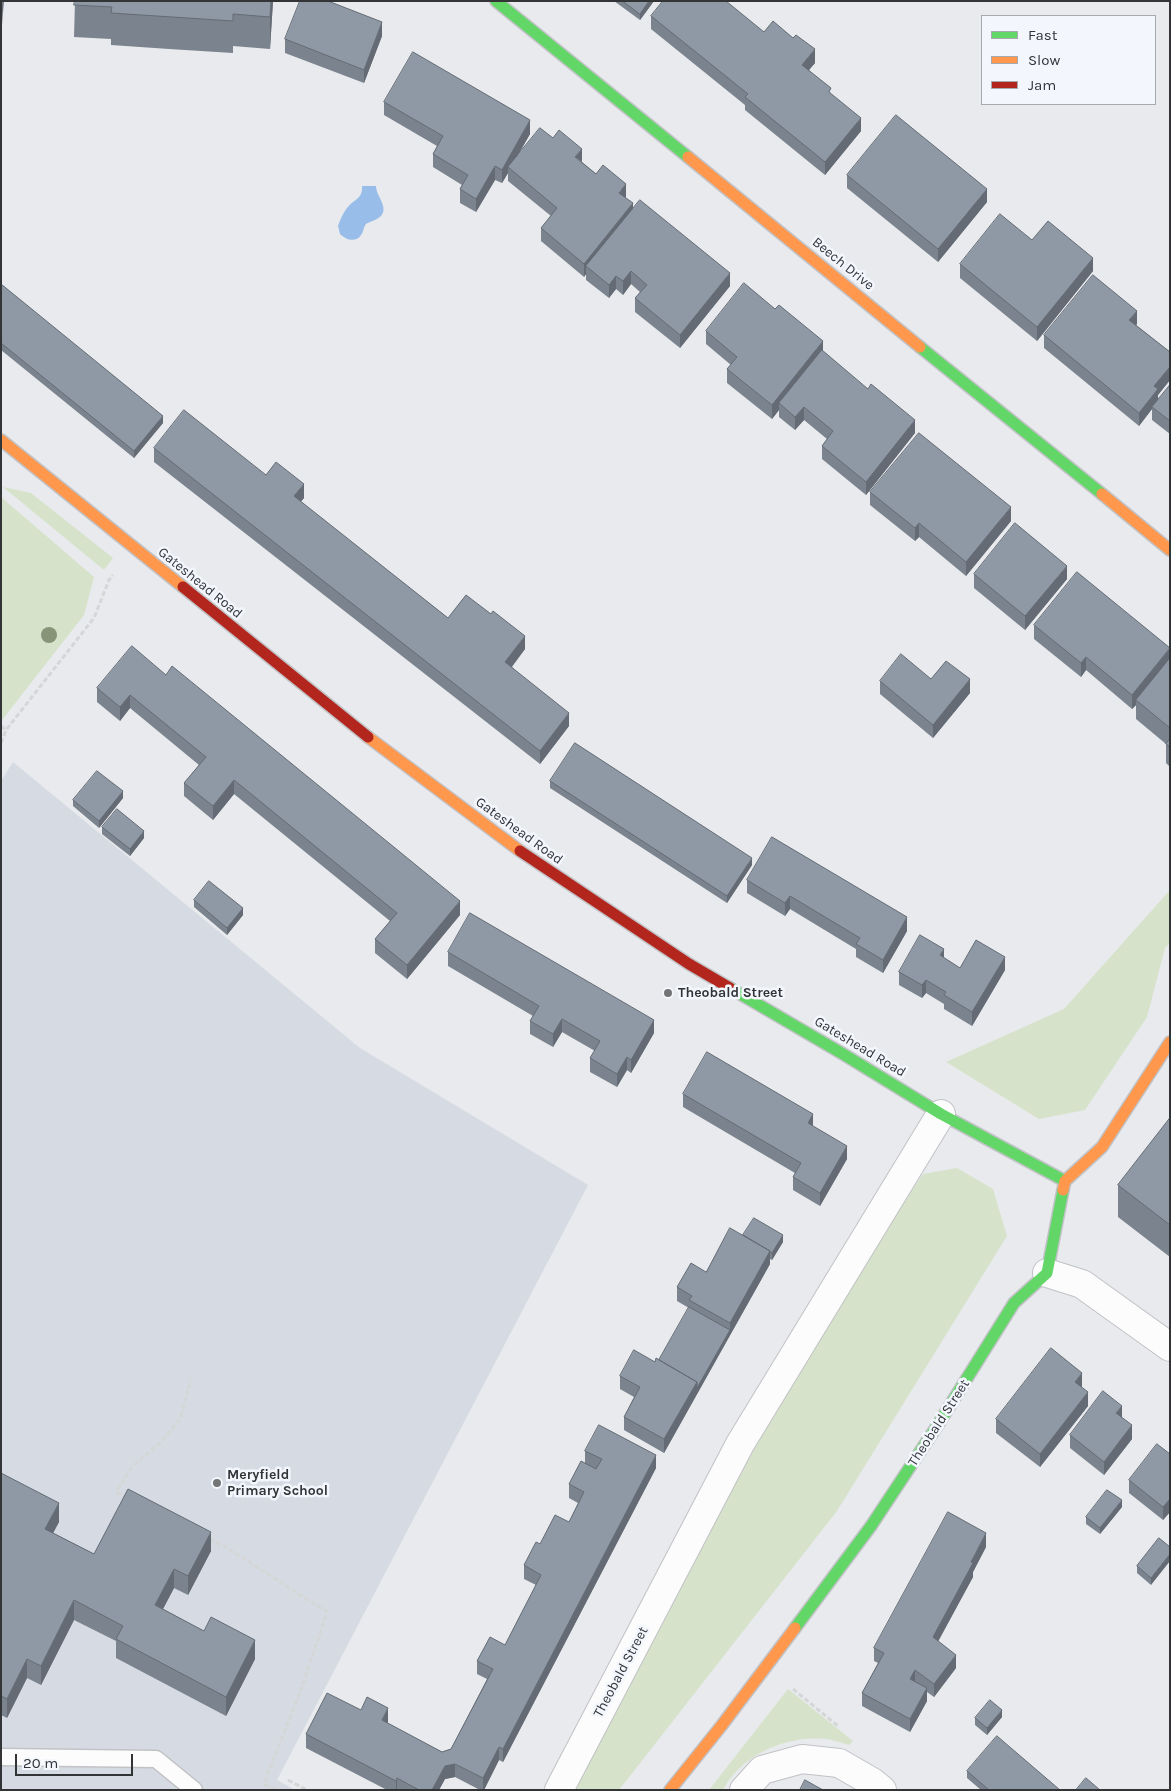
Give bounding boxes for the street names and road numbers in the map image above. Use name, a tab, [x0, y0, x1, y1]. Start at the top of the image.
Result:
street label: Beech Drive	[809, 234, 877, 294]
street label: Gateshead Road	[154, 544, 246, 622]
street label: Gateshead Road	[472, 794, 566, 868]
street label: Gateshead Road	[811, 1013, 909, 1081]
street label: Theobald Street	[905, 1376, 973, 1470]
street label: Theobald Street	[590, 1624, 652, 1720]

